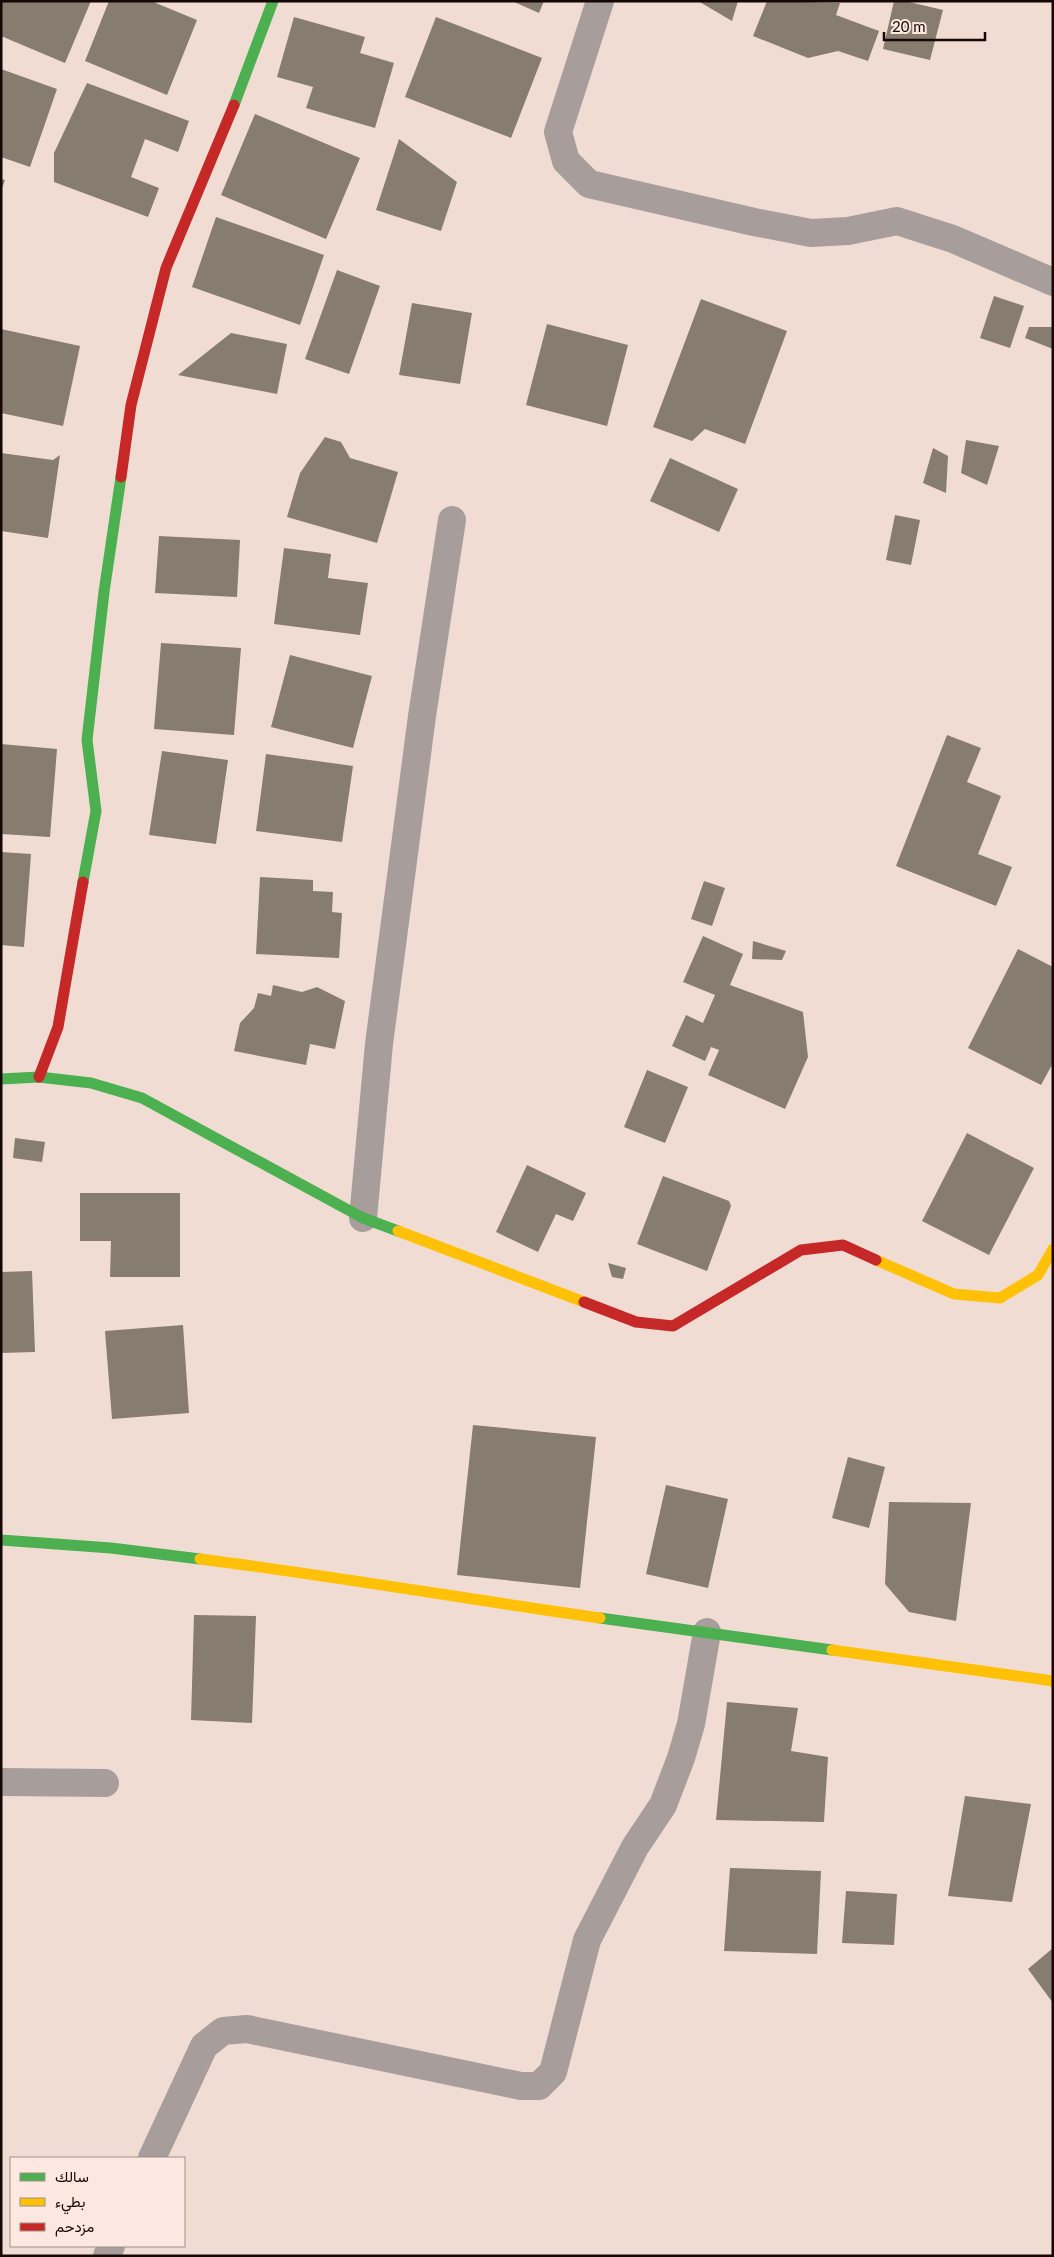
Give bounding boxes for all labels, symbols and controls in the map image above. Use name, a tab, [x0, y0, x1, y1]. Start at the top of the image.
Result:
scale bar	[884, 10, 985, 42]
text: 20 m	[892, 17, 926, 35]
legend	[10, 2157, 185, 2247]
text: سالك	[55, 2167, 89, 2185]
text: بطيء	[55, 2192, 85, 2215]
text: مزدحم	[55, 2217, 94, 2237]

